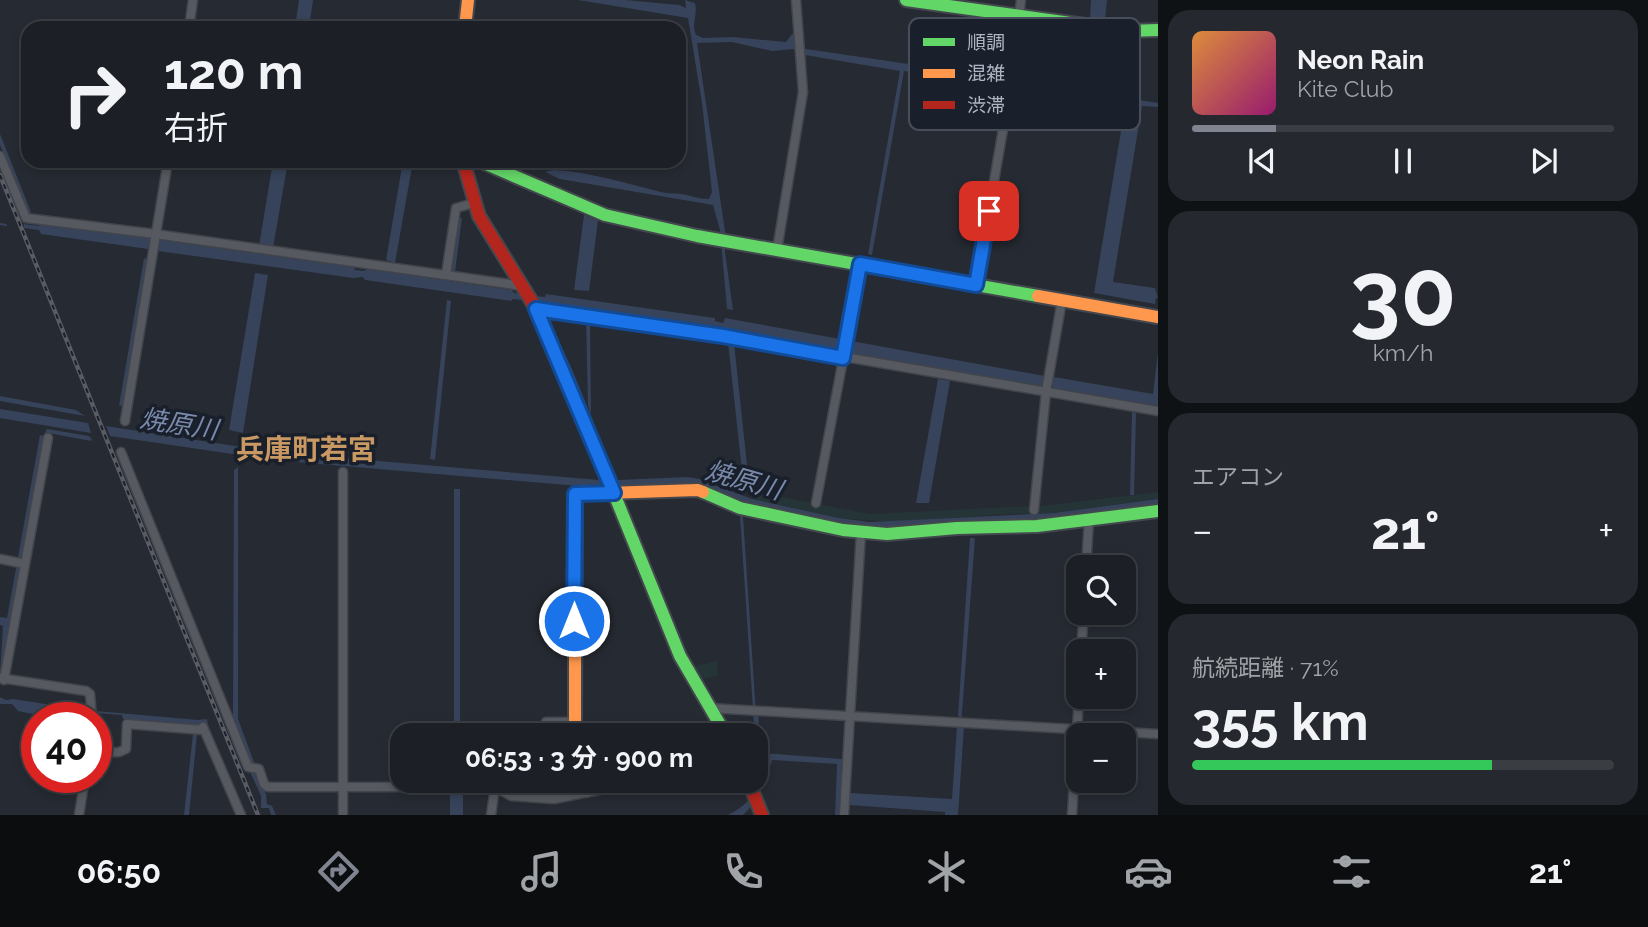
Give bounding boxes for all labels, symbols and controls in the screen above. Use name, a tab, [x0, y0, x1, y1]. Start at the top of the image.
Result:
legend	[909, 18, 1140, 130]
text: 順調	[967, 31, 1005, 53]
text: 120 m	[164, 43, 303, 100]
text: Neon Rain	[1297, 45, 1424, 75]
icon: right	[49, 49, 140, 140]
text: 混雑	[967, 62, 1005, 84]
text: Kite Club	[1297, 75, 1394, 102]
text: 渋滞	[967, 94, 1005, 116]
text: 右折	[164, 109, 228, 146]
icon: previous	[1243, 142, 1281, 180]
icon: pause	[1384, 142, 1422, 180]
icon: next	[1525, 142, 1563, 180]
pin	[959, 181, 1019, 241]
icon: arrive	[970, 192, 1008, 230]
text: 30	[1350, 240, 1456, 347]
text: km/h	[1373, 339, 1433, 366]
water label: 焼原川	[138, 403, 223, 445]
district label: 兵庫町若宮	[236, 433, 376, 466]
water label: 焼原川	[702, 455, 789, 506]
text: エアコン	[1192, 463, 1284, 490]
text: 21°	[1371, 500, 1440, 561]
text: −	[1192, 508, 1212, 553]
text: +	[1598, 508, 1614, 553]
map controls	[1066, 555, 1136, 793]
button: search	[1066, 555, 1136, 625]
position arrow	[537, 584, 611, 658]
button: +	[1066, 639, 1136, 709]
text: 航続距離 · 71%	[1192, 654, 1339, 681]
text: 355 km	[1192, 691, 1369, 752]
speed limit sign: 40	[21, 702, 112, 793]
button: −	[1066, 723, 1136, 793]
text: 06:53 · 3 分 · 900 m	[465, 743, 693, 773]
icon: directions	[314, 847, 363, 896]
icon: music	[517, 847, 566, 896]
icon: phone	[719, 847, 768, 896]
icon: climate	[922, 847, 971, 896]
icon: car	[1124, 847, 1173, 896]
icon: filters	[1327, 847, 1376, 896]
text: 06:50	[77, 853, 161, 890]
text: 21°	[1529, 853, 1571, 890]

